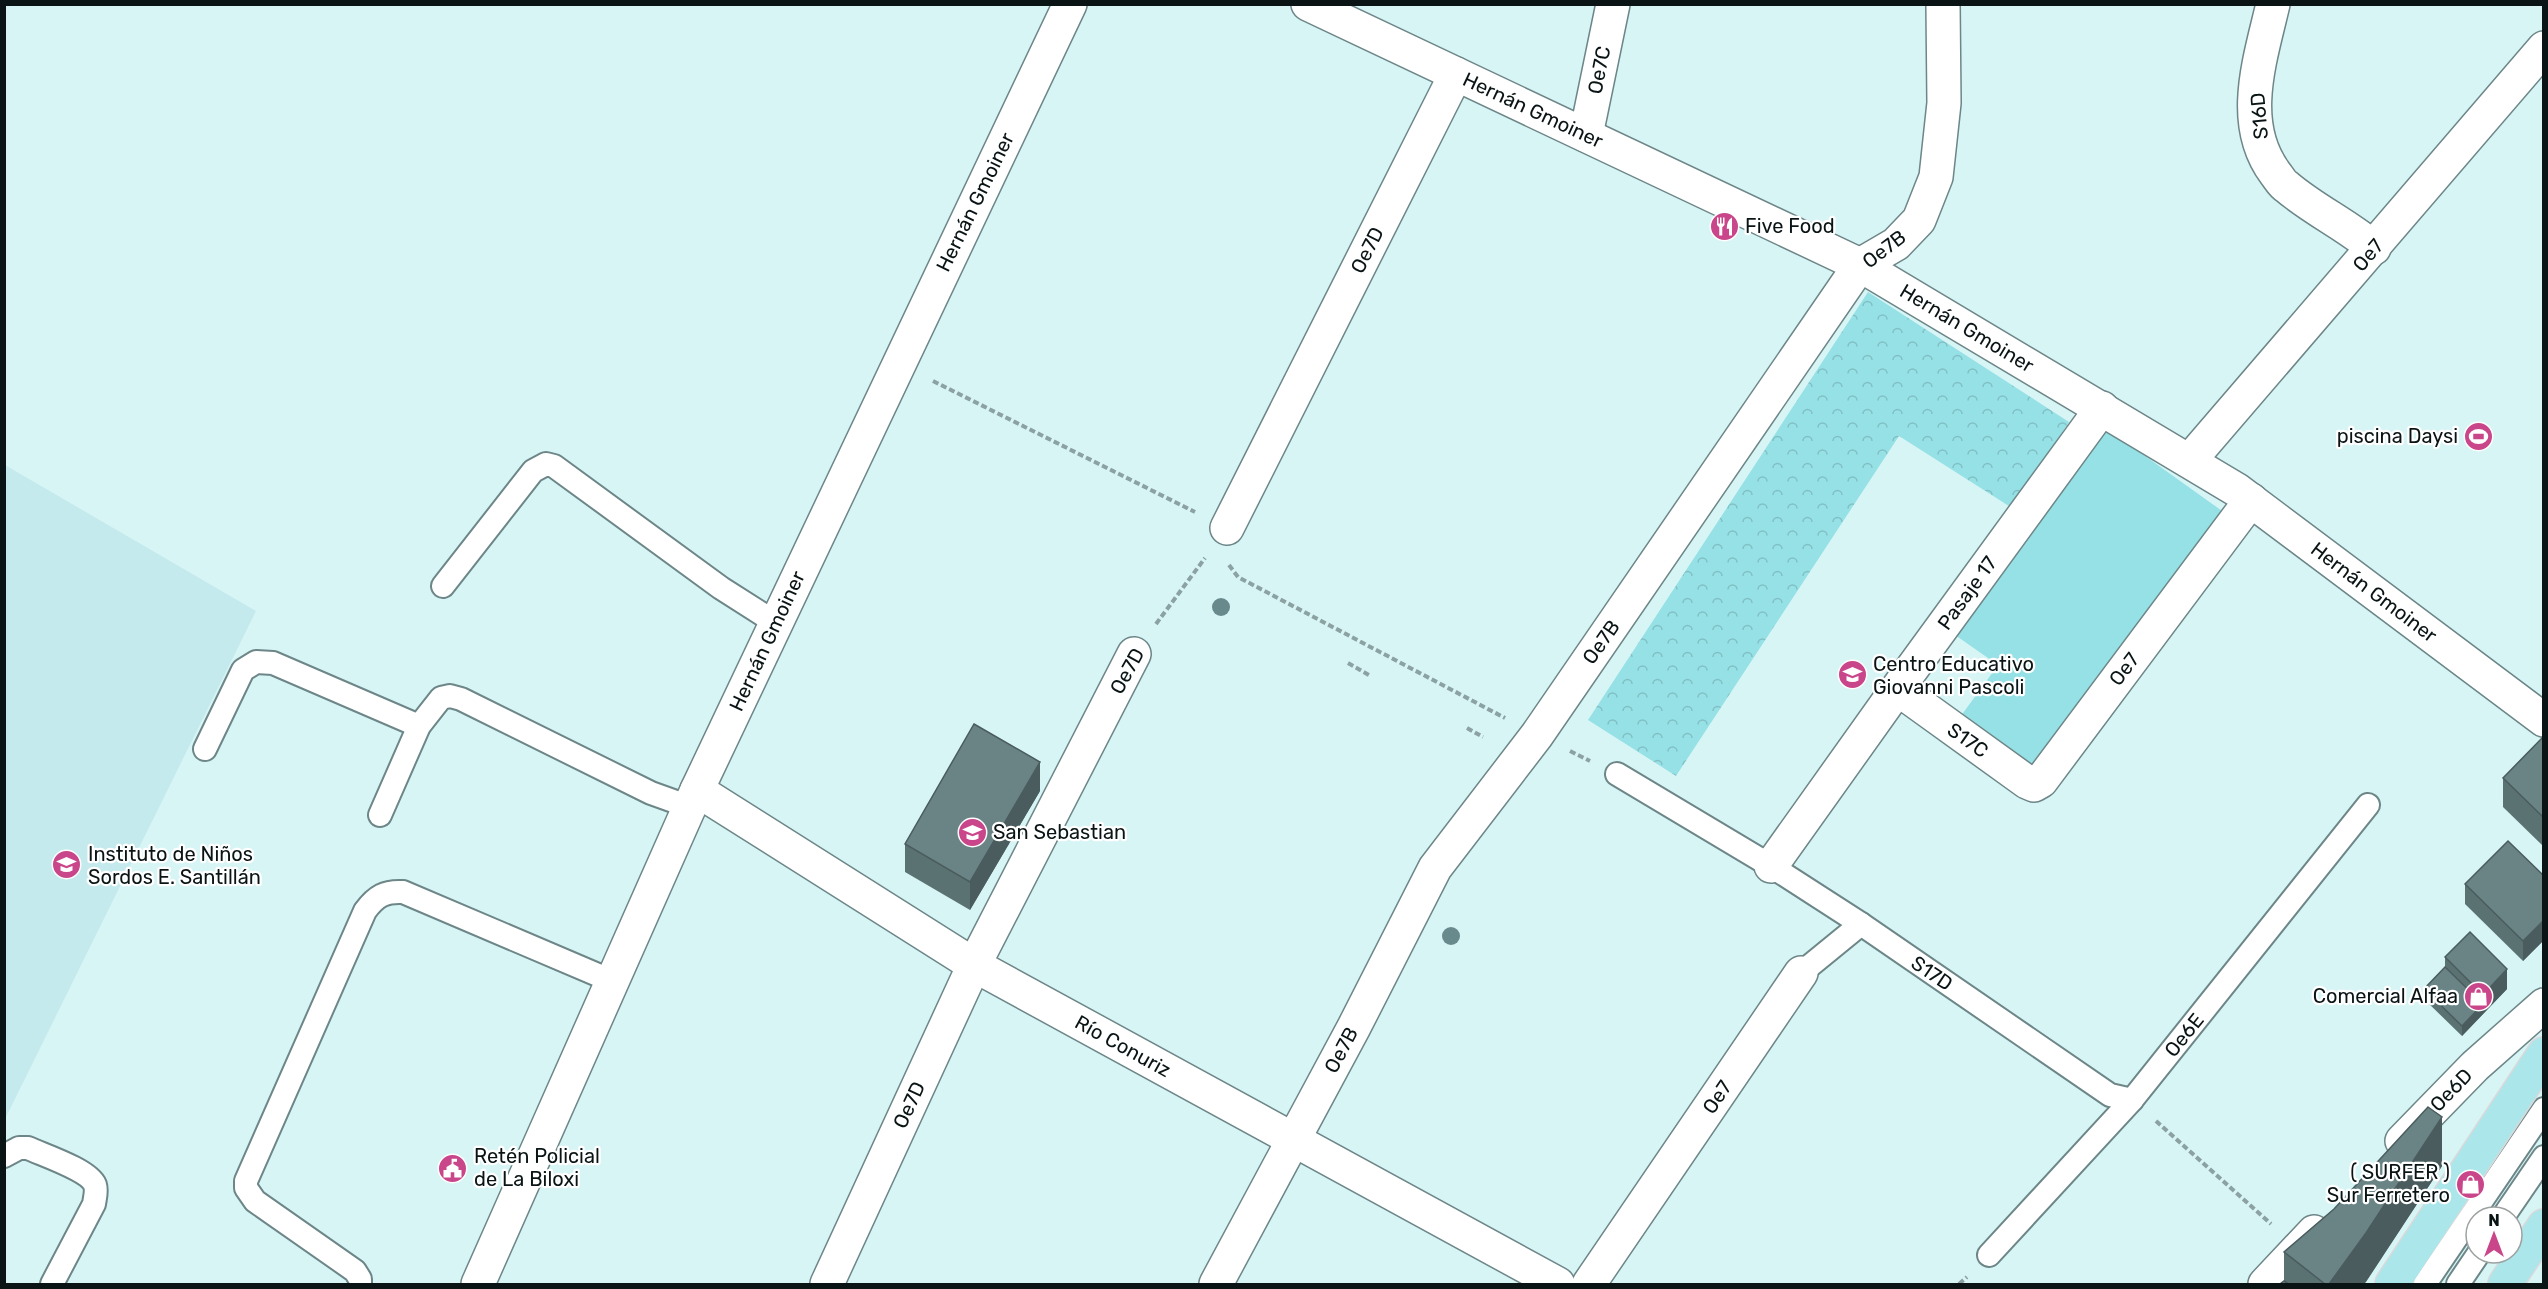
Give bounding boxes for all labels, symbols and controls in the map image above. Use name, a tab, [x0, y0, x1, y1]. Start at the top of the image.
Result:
street label: Oe7C	[1583, 44, 1615, 96]
street label: Hernán Gmoiner	[1459, 67, 1607, 153]
street label: S16D	[2245, 92, 2273, 140]
street label: Hernán Gmoiner	[931, 128, 1019, 276]
restaurant icon: Five Food	[1708, 210, 1740, 242]
place label: Five Food	[1745, 214, 1835, 238]
street label: Oe7D	[1345, 223, 1389, 277]
street label: Oe7B	[1857, 225, 1911, 273]
street label: Oe7	[2348, 234, 2388, 276]
street label: Hernán Gmoiner	[1896, 279, 2039, 378]
sports icon: piscina Daysi	[2463, 420, 2495, 452]
place label: piscina Daysi	[2337, 424, 2458, 448]
street label: Hernán Gmoiner	[2306, 537, 2442, 648]
street label: Pasaje 17	[1932, 552, 2002, 634]
street label: Hernán Gmoiner	[724, 567, 810, 715]
street label: Oe7B	[1577, 615, 1625, 669]
street label: Oe7D	[1105, 644, 1149, 698]
street label: Oe7	[2104, 648, 2144, 690]
place label: Centro Educativo Giovanni Pascoli	[1873, 652, 2034, 699]
school or university icon: Centro Educativo Giovanni Pascoli	[1836, 659, 1868, 691]
street label: S17C	[1943, 717, 1993, 763]
school or university icon: San Sebastian	[956, 816, 988, 848]
place label: San Sebastian	[993, 820, 1126, 844]
place label: Instituto de Niños Sordos E. Santillán	[88, 842, 261, 889]
school or university icon: Instituto de Niños Sordos E. Santillán	[51, 849, 83, 881]
street label: S17D	[1907, 950, 1957, 996]
shop icon: Comercial Alfaa	[2463, 980, 2495, 1012]
place label: Comercial Alfaa	[2313, 984, 2458, 1008]
street label: Oe6E	[2159, 1008, 2209, 1062]
street label: Río Conuriz	[1071, 1010, 1175, 1082]
street label: Oe7B	[1319, 1023, 1363, 1077]
street label: Oe6D	[2425, 1063, 2477, 1117]
street label: Oe7	[1697, 1076, 1737, 1118]
street label: Oe7D	[888, 1078, 930, 1132]
place label: Retén Policial de La Biloxi	[474, 1144, 600, 1191]
public building icon: Retén Policial de La Biloxi	[437, 1152, 469, 1184]
place label: ( SURFER ) Sur Ferretero	[2327, 1160, 2450, 1207]
shop icon: ( SURFER ) Sur Ferretero	[2455, 1168, 2487, 1200]
north arrow	[2464, 1205, 2524, 1265]
text: N	[2488, 1211, 2500, 1230]

